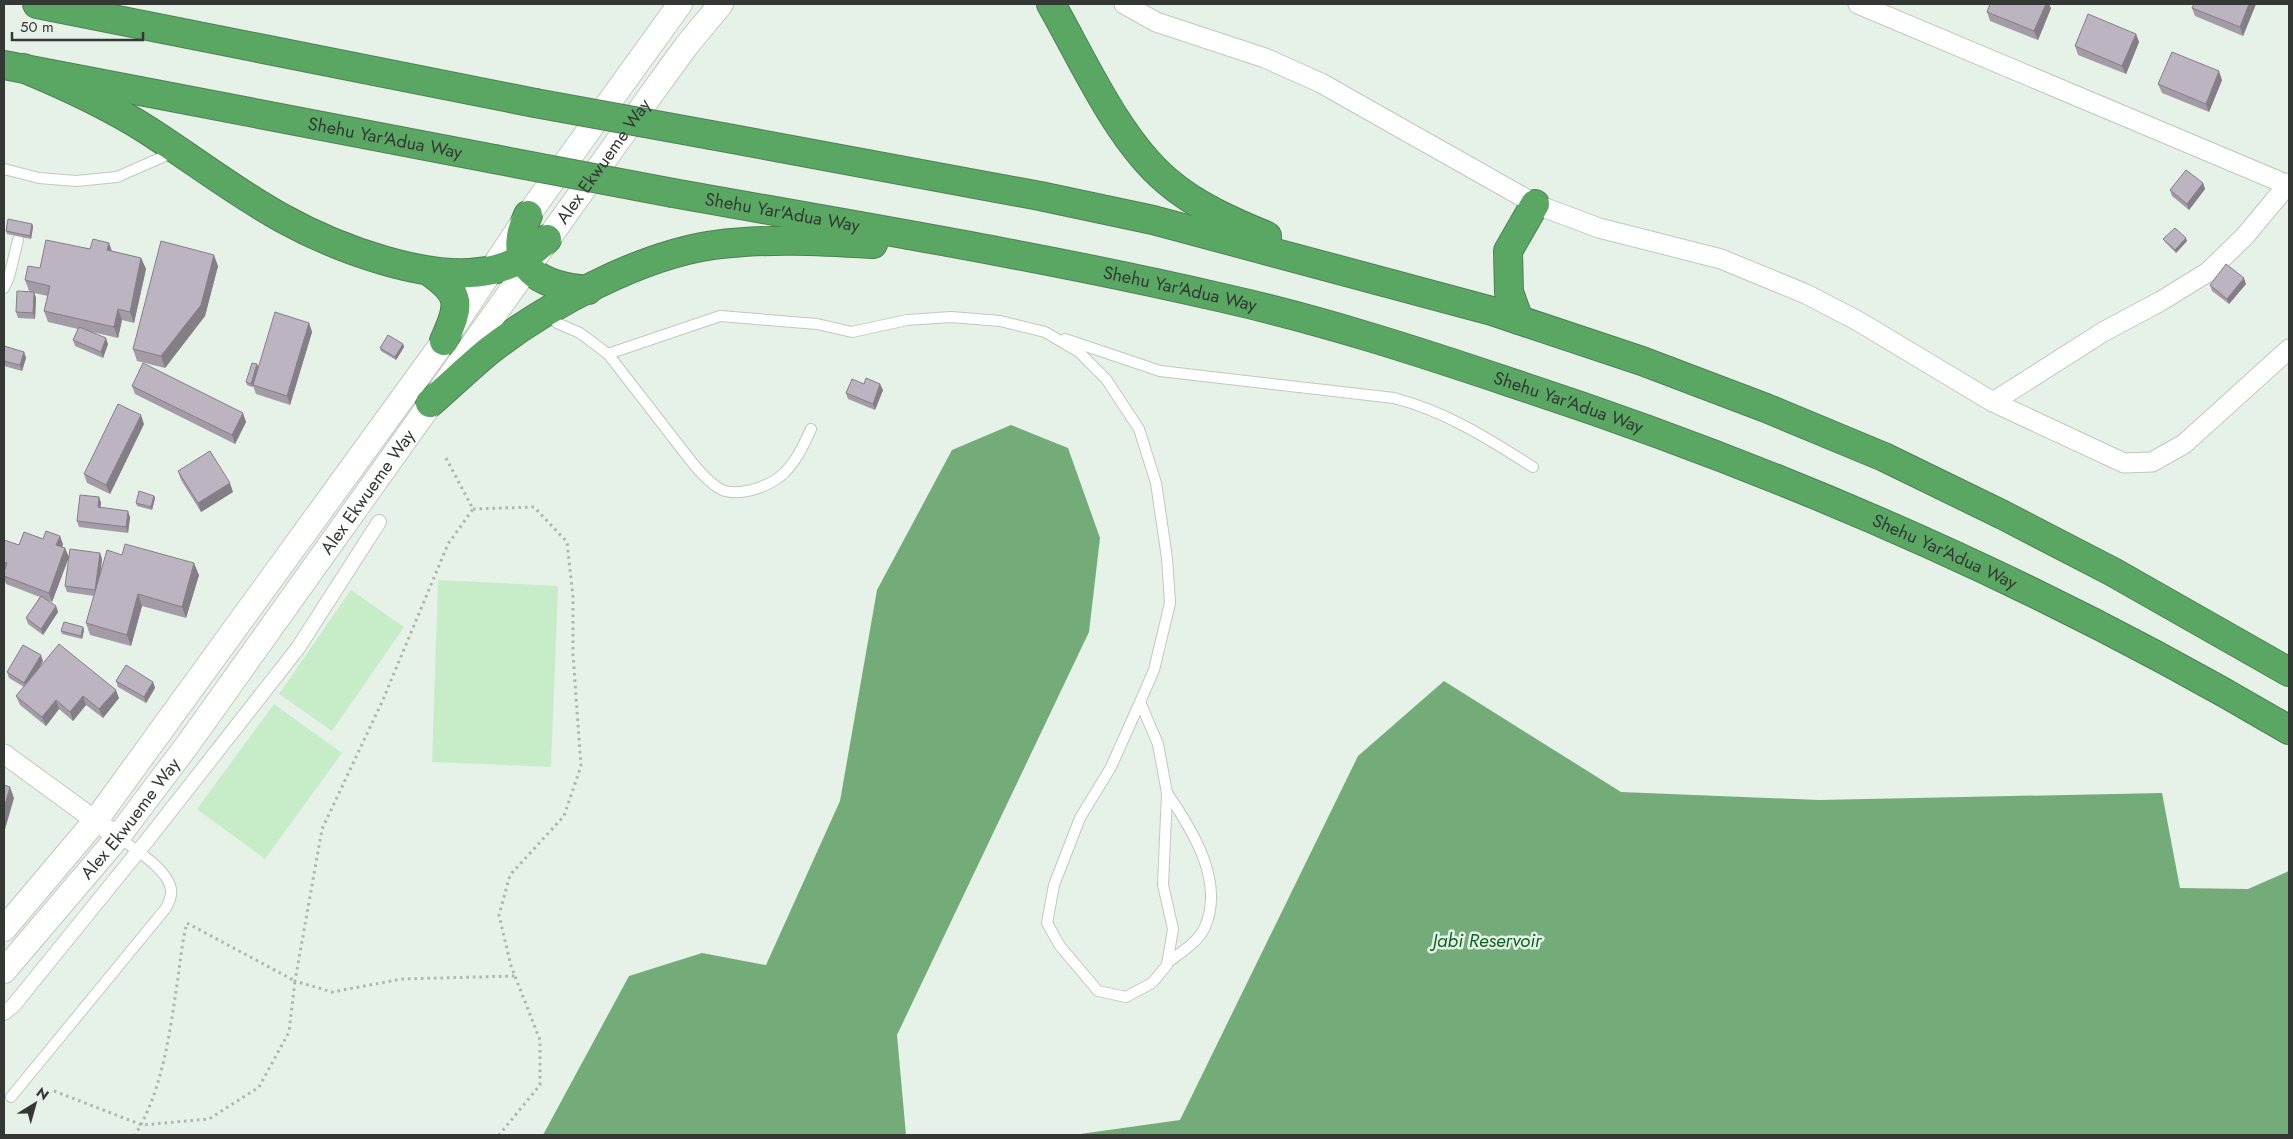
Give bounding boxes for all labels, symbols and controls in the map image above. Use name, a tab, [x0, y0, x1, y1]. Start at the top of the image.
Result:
scale bar	[12, 10, 144, 42]
text: 50 m	[20, 16, 54, 38]
street label: Alex Ekwueme Way	[550, 93, 657, 229]
street label: Shehu Yar'Adua Way	[306, 111, 465, 166]
street label: Shehu Yar'Adua Way	[703, 186, 862, 239]
street label: Shehu Yar'Adua Way	[1101, 259, 1260, 319]
street label: Shehu Yar'Adua Way	[1490, 365, 1647, 440]
street label: Alex Ekwueme Way	[314, 424, 421, 560]
street label: Shehu Yar'Adua Way	[1868, 507, 2022, 596]
street label: Alex Ekwueme Way	[74, 752, 186, 885]
water label: Jabi Reservoir	[1429, 927, 1543, 954]
north arrow	[10, 1079, 60, 1129]
text: N	[32, 1082, 53, 1105]

